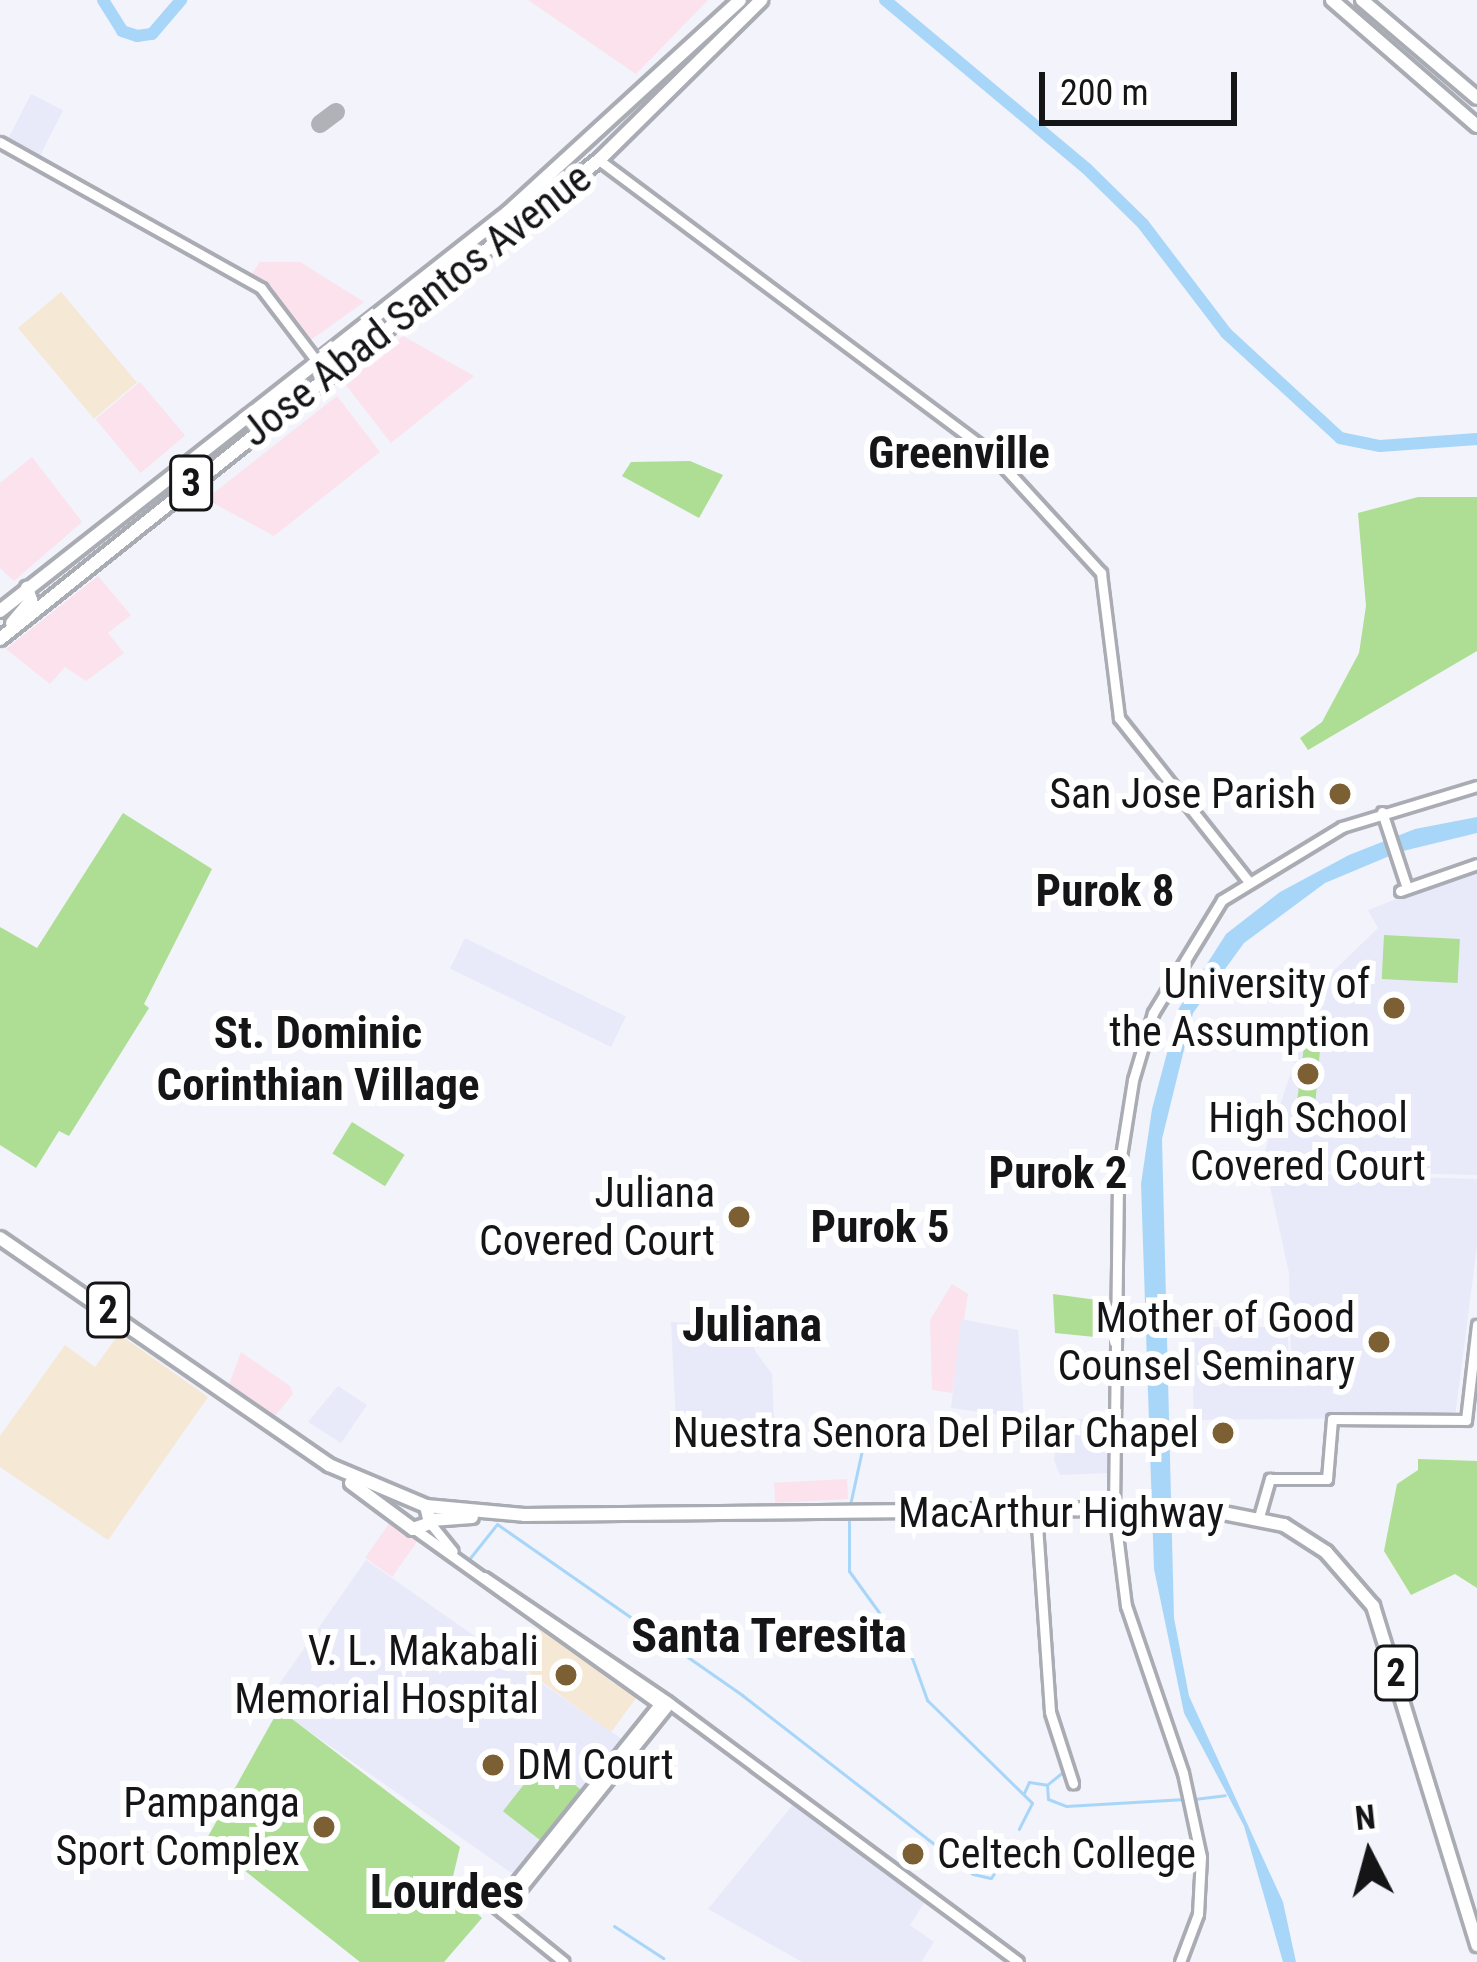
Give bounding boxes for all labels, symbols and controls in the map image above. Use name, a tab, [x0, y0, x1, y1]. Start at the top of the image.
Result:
scale bar	[1045, 48, 1243, 122]
text: 200 m	[1060, 72, 1149, 114]
street label: Jose Abad Santos Avenue	[231, 153, 601, 457]
district label: Greenville	[868, 426, 1050, 480]
road number: 3	[167, 450, 215, 516]
place label: San Jose Parish	[1049, 769, 1316, 819]
marker: San Jose Parish	[1327, 781, 1353, 807]
district label: Purok 8	[1036, 864, 1174, 918]
place label: University of the Assumption	[1109, 959, 1370, 1058]
marker: University of the Assumption	[1381, 995, 1407, 1021]
district label: St. Dominic Corinthian Village	[157, 1006, 479, 1112]
marker: High School Covered Court	[1295, 1061, 1321, 1087]
place label: High School Covered Court	[1190, 1093, 1426, 1192]
district label: Purok 2	[989, 1146, 1127, 1200]
place label: Juliana Covered Court	[479, 1168, 715, 1266]
district label: Purok 5	[811, 1200, 949, 1254]
marker: Juliana Covered Court	[726, 1204, 752, 1230]
road number: 2	[84, 1277, 132, 1343]
place label: Mother of Good Counsel Seminary	[1057, 1293, 1355, 1392]
district label: Juliana	[682, 1296, 822, 1354]
marker: Mother of Good Counsel Seminary	[1366, 1329, 1392, 1355]
place label: Nuestra Senora Del Pilar Chapel	[673, 1408, 1199, 1458]
marker: Nuestra Senora Del Pilar Chapel	[1210, 1420, 1236, 1446]
street label: MacArthur Highway	[898, 1488, 1224, 1538]
district label: Santa Teresita	[630, 1607, 908, 1665]
place label: V. L. Makabali Memorial Hospital	[234, 1626, 539, 1724]
road number: 2	[1372, 1640, 1420, 1706]
marker: V. L. Makabali Memorial Hospital	[550, 1659, 582, 1691]
place label: DM Court	[517, 1740, 674, 1790]
marker: DM Court	[480, 1752, 506, 1778]
place label: Pampanga Sport Complex	[56, 1778, 300, 1876]
north arrow	[1309, 1794, 1429, 1914]
text: N	[1353, 1797, 1377, 1838]
marker: Pampanga Sport Complex	[311, 1814, 337, 1840]
place label: Celtech College	[937, 1829, 1196, 1879]
marker: Celtech College	[900, 1841, 926, 1867]
district label: Lourdes	[370, 1863, 524, 1921]

